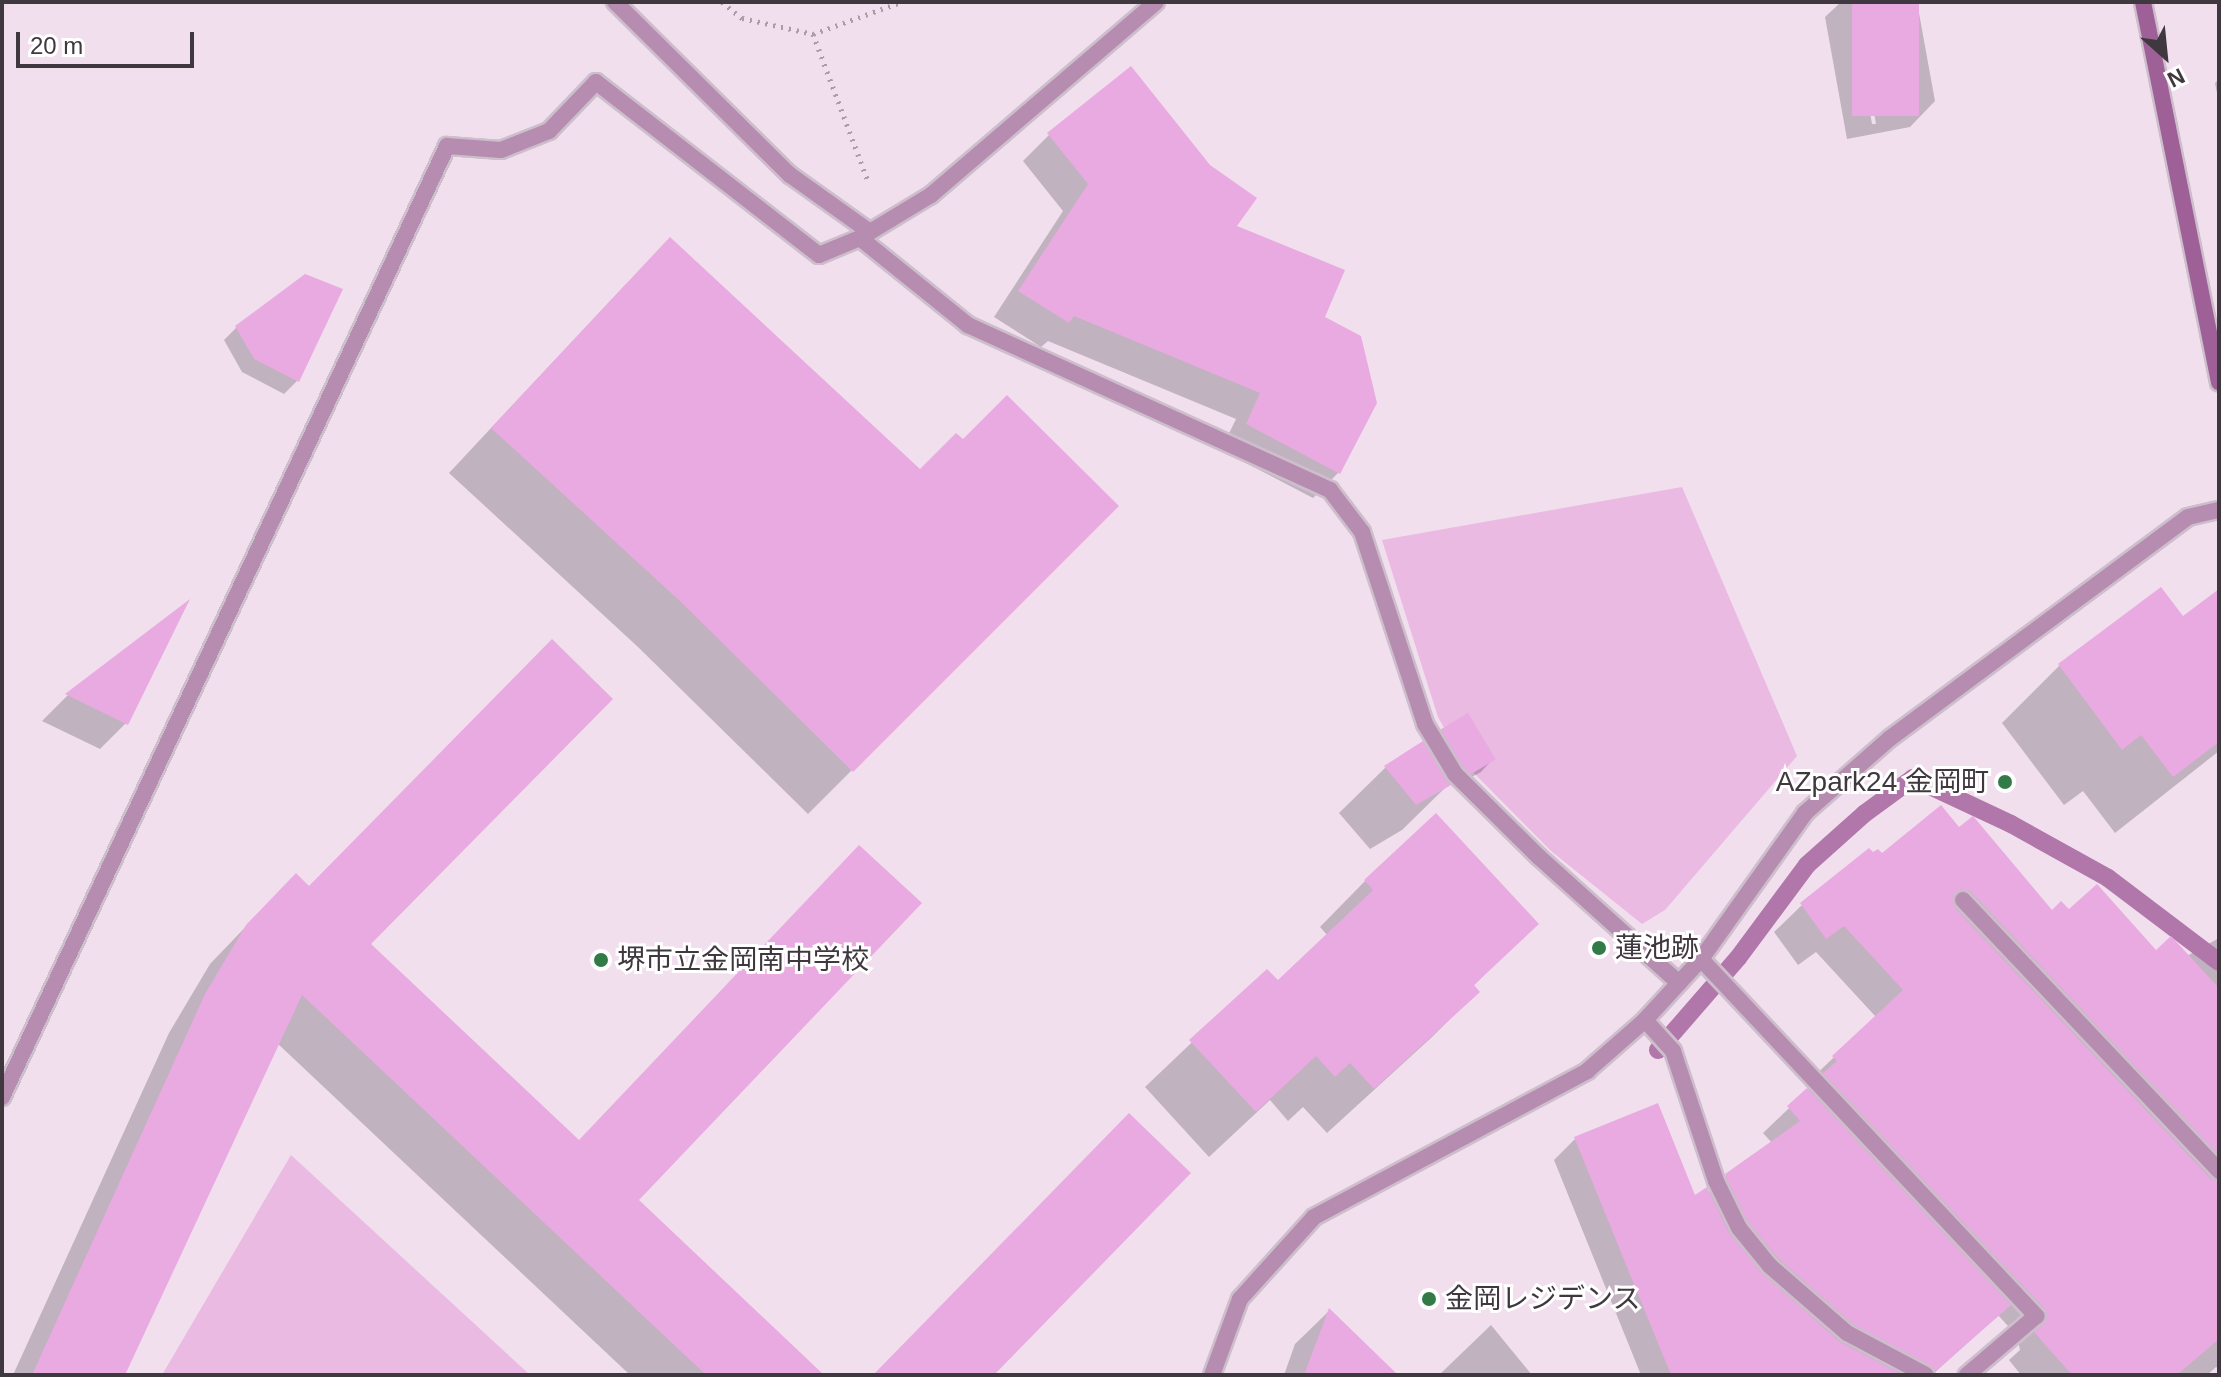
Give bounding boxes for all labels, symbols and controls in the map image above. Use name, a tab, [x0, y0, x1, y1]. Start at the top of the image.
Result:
scale bar	[20, 16, 198, 66]
north arrow	[2125, 16, 2205, 96]
text: 20 m	[30, 32, 83, 59]
text: N	[2163, 63, 2189, 93]
place label: AZpark24 金岡町	[1776, 765, 1989, 799]
marker: AZpark24 金岡町	[1996, 773, 2014, 791]
place label: 蓮池跡	[1615, 931, 1699, 965]
marker: 蓮池跡	[1590, 939, 1608, 957]
place label: 堺市立金岡南中学校	[617, 943, 869, 977]
marker: 堺市立金岡南中学校	[592, 951, 610, 969]
place label: 金岡レジデンス	[1445, 1282, 1641, 1316]
marker: 金岡レジデンス	[1420, 1290, 1438, 1308]

